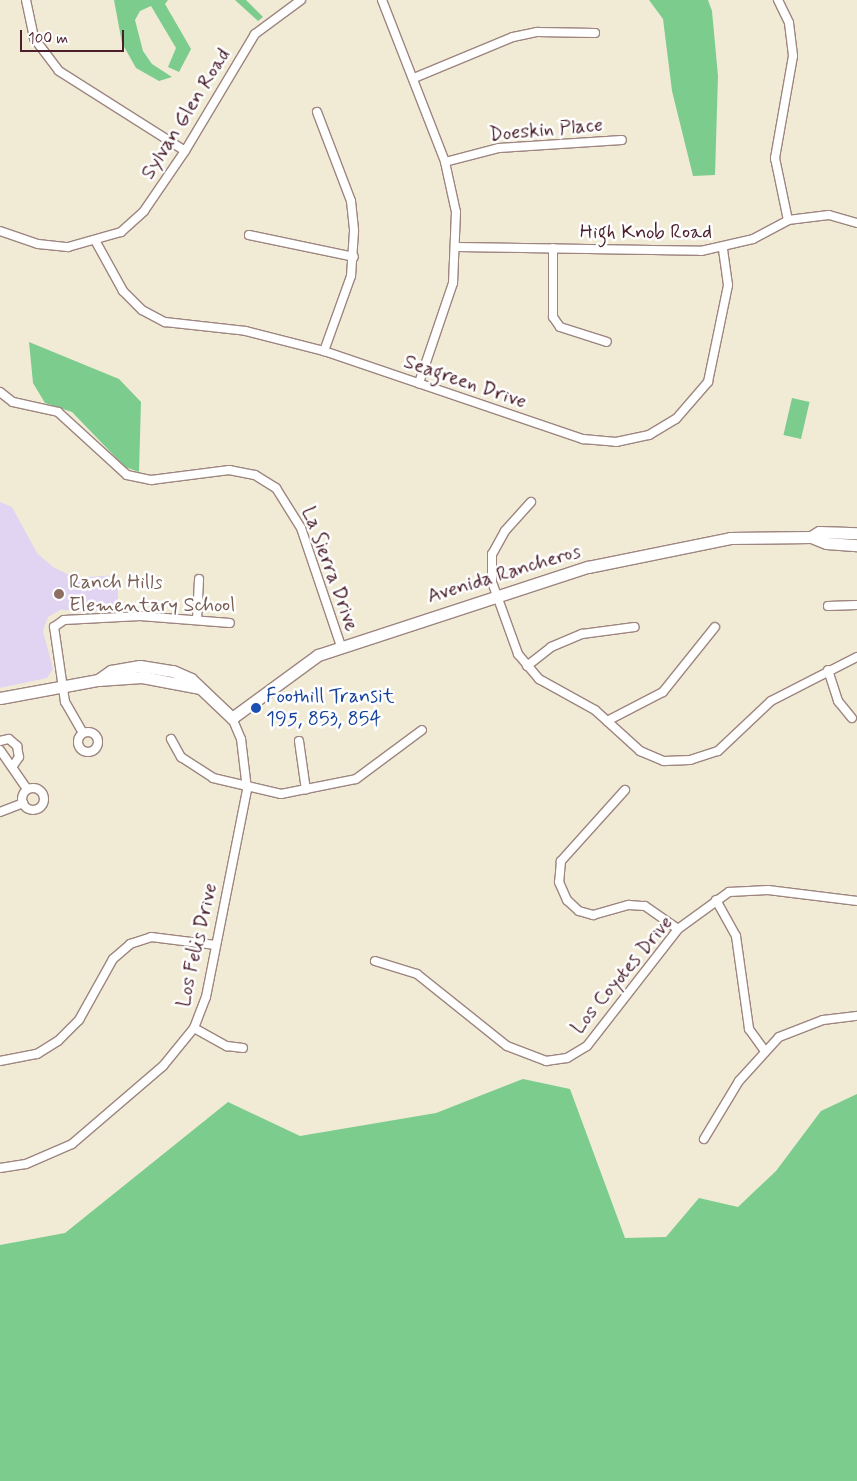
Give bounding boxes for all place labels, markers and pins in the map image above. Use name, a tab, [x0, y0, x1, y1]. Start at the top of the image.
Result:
place label: Ranch Hills Elementary School	[69, 570, 235, 617]
marker: Ranch Hills Elementary School	[53, 588, 65, 600]
place label: Foothill Transit 195, 853, 854	[266, 684, 394, 731]
marker: Foothill Transit 195, 853, 854	[250, 702, 262, 714]

